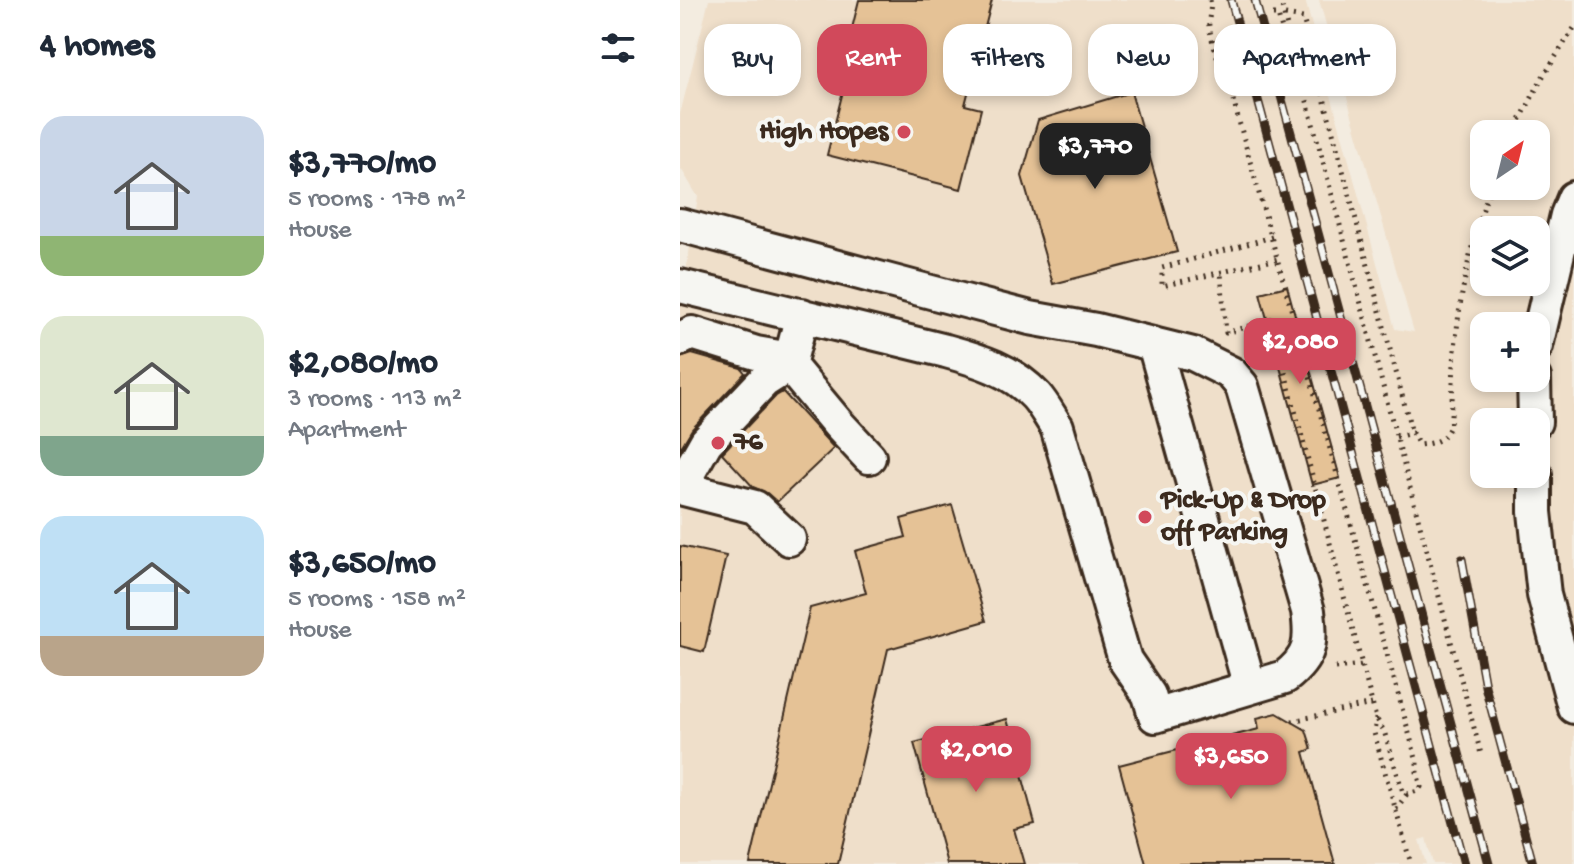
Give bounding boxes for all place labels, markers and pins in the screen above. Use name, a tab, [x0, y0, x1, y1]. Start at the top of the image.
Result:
place label: High Hopes	[759, 116, 890, 149]
marker: High Hopes	[895, 123, 913, 141]
pin: $3,770	[1030, 123, 1160, 191]
pin: $2,080	[1235, 318, 1365, 386]
place label: 76	[732, 427, 764, 460]
marker: 76	[709, 434, 727, 452]
place label: Pick-Up & Drop off Parking	[1159, 485, 1326, 550]
marker: Pick-Up & Drop off Parking	[1136, 508, 1154, 526]
pin: $2,010	[911, 726, 1041, 794]
pin: $3,650	[1166, 733, 1296, 801]

